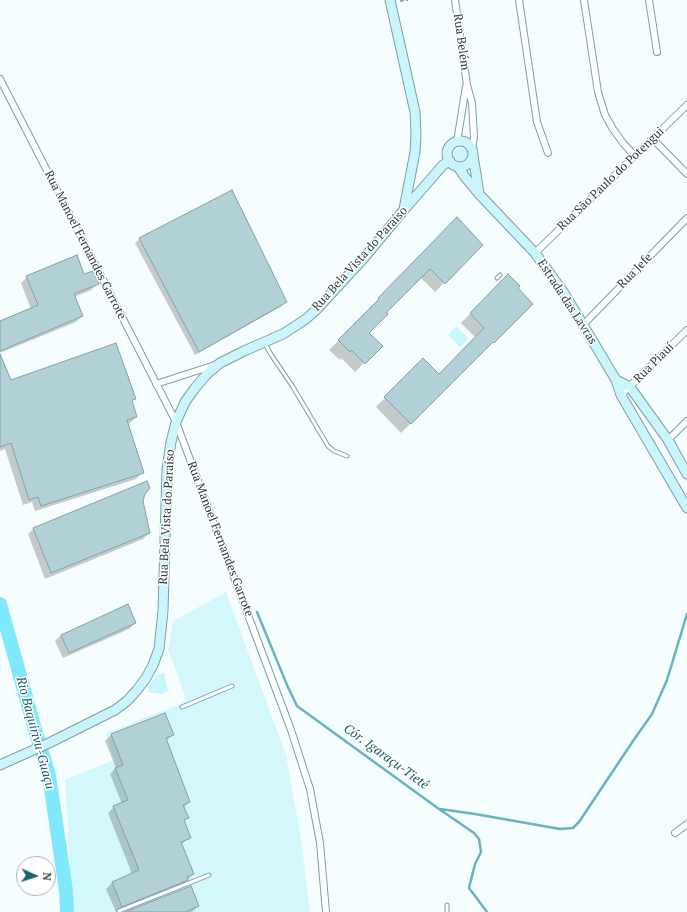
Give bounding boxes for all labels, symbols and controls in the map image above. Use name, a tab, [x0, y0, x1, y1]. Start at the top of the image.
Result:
street label: Rua Belém	[450, 13, 472, 71]
street label: Rua São Paulo do Potengui	[555, 124, 667, 234]
street label: Rua Manoel Fernandes Garrote	[41, 168, 129, 322]
street label: Rua Bela Vista do Paraíso	[309, 204, 411, 314]
street label: Rua Jefe	[615, 250, 655, 292]
street label: Estrada das Lavras	[534, 257, 600, 347]
street label: Rua Piauí	[631, 340, 677, 386]
street label: Rua Bela Vista do Paraíso	[156, 449, 178, 585]
street label: Rua Manoel Fernandes Garrote	[184, 459, 256, 619]
water label: Rio Baquirivu-Guaçu	[12, 675, 58, 791]
water label: Cór. Igaraçu-Tietê	[340, 721, 432, 793]
north arrow	[16, 856, 56, 896]
text: N	[40, 872, 54, 881]

